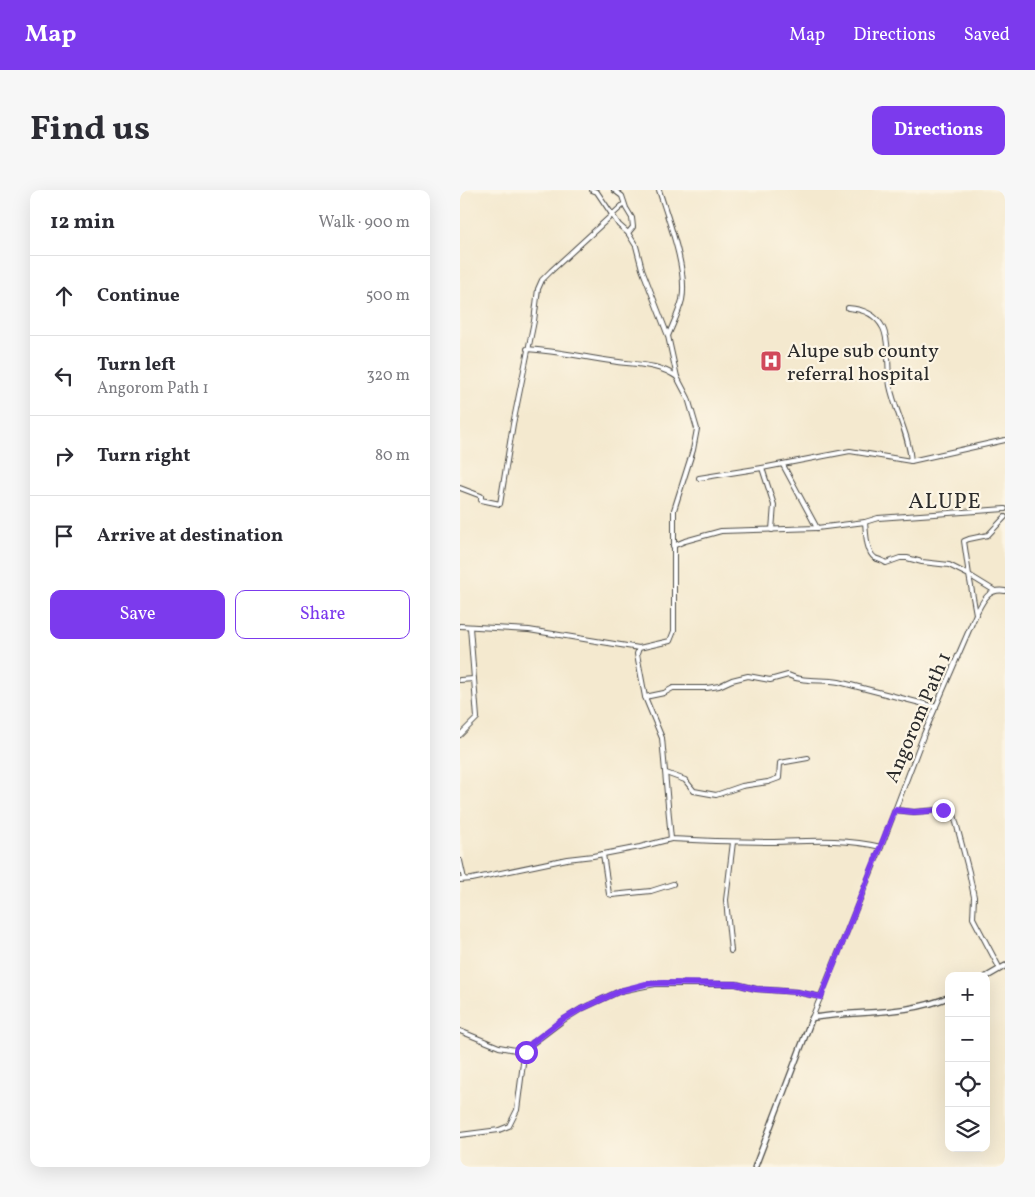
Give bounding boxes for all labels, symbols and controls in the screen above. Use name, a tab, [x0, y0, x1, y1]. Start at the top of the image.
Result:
text: Map	[25, 18, 76, 52]
text: Map	[789, 23, 825, 48]
text: Directions	[853, 23, 936, 48]
text: Saved	[964, 23, 1010, 48]
text: Find us	[30, 106, 150, 154]
button: Directions	[872, 106, 1005, 155]
text: 12 min	[50, 208, 115, 237]
text: Walk · 900 m	[319, 212, 410, 234]
icon: ahead	[50, 282, 78, 310]
text: Continue	[97, 283, 180, 309]
text: 500 m	[366, 285, 410, 307]
place label: Alupe sub county referral hospital	[787, 338, 939, 389]
hospital icon: Alupe sub county referral hospital	[759, 349, 783, 373]
text: Turn left	[97, 352, 176, 378]
icon: left	[50, 362, 78, 390]
text: 320 m	[366, 365, 410, 387]
text: Angorom Path 1	[97, 378, 209, 400]
icon: right	[50, 442, 78, 470]
text: Turn right	[97, 443, 190, 469]
text: 80 m	[375, 445, 410, 467]
district label: ALUPE	[908, 487, 982, 518]
icon: arrive	[50, 522, 78, 550]
text: Arrive at destination	[97, 523, 283, 549]
button: Save	[50, 590, 225, 639]
button: Share	[235, 590, 410, 639]
street label: Angorom Path 1	[879, 648, 959, 788]
route end	[932, 799, 955, 822]
map controls	[945, 972, 990, 1152]
button: +	[945, 972, 990, 1017]
button: −	[945, 1017, 990, 1062]
route start	[515, 1041, 538, 1064]
button: locate	[945, 1062, 990, 1107]
button: layers	[945, 1107, 990, 1152]

